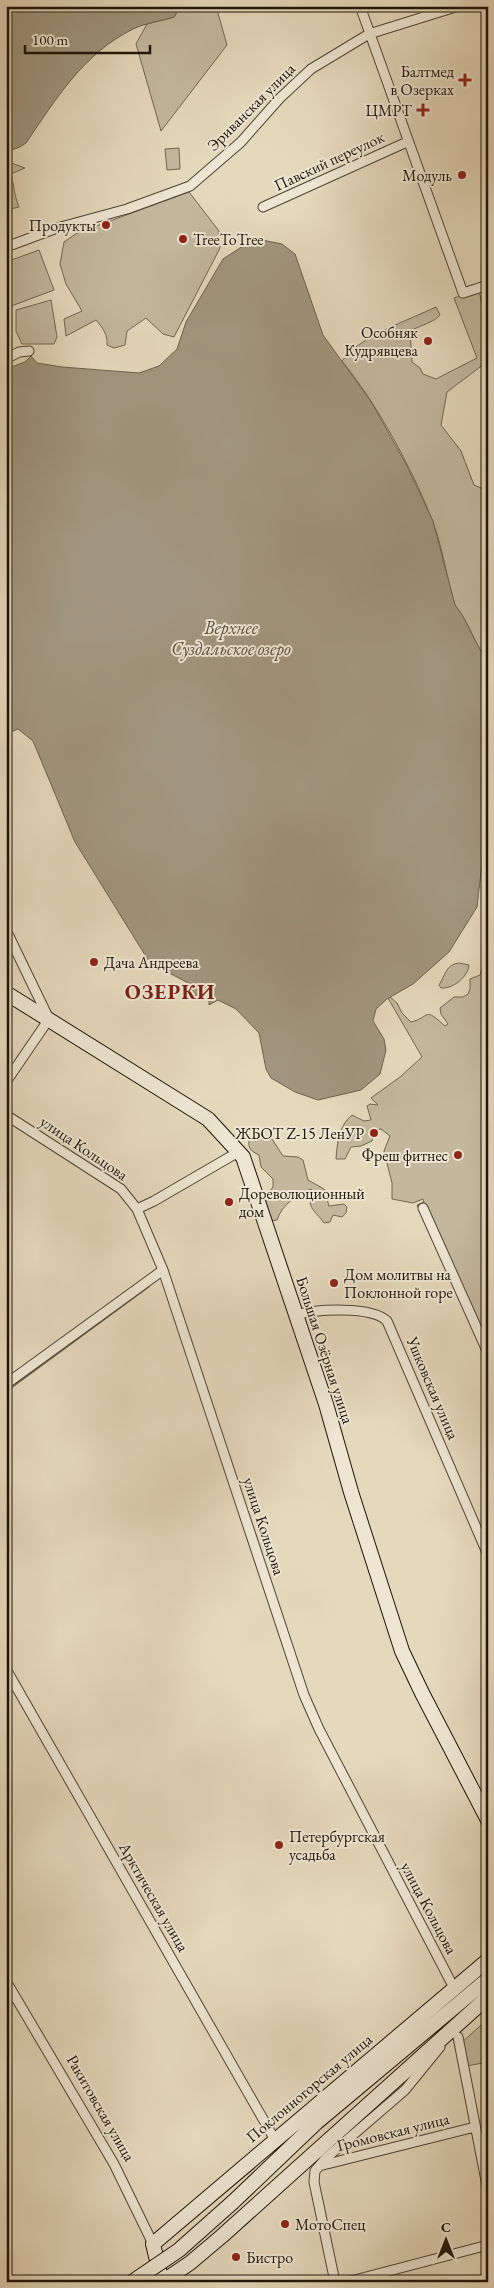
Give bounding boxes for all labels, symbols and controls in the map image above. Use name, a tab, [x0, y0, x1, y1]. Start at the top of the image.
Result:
scale bar	[25, 22, 150, 54]
text: 100 m	[32, 30, 69, 49]
street label: Эриванская улица	[202, 58, 300, 156]
place label: Балтмед в Озерках	[390, 61, 455, 100]
marker: Балтмед в Озерках	[458, 73, 472, 87]
place label: ЦМРТ	[366, 100, 412, 121]
marker: ЦМРТ	[416, 103, 430, 117]
street label: Павский переулок	[271, 126, 388, 196]
place label: Модуль	[402, 165, 452, 186]
marker: Модуль	[456, 169, 468, 181]
place label: Продукты	[29, 215, 96, 236]
marker: Продукты	[100, 219, 112, 231]
place label: TreeToTree	[193, 229, 264, 250]
marker: TreeToTree	[177, 233, 189, 245]
place label: Особняк Кудрявцева	[345, 322, 419, 361]
marker: Особняк Кудрявцева	[422, 335, 434, 347]
water label: Верхнее Суздальское озеро	[171, 616, 291, 661]
place label: Дача Андреева	[104, 952, 199, 973]
marker: Дача Андреева	[88, 956, 100, 968]
district label: ОЗЕРКИ	[125, 978, 215, 1005]
street label: улица Кольцова	[36, 1111, 132, 1185]
place label: ЖБОТ Z-15 ЛенУР	[234, 1123, 364, 1144]
marker: ЖБОТ Z-15 ЛенУР	[368, 1127, 380, 1139]
place label: Фреш фитнес	[362, 1145, 448, 1166]
marker: Фреш фитнес	[452, 1149, 464, 1161]
place label: Дореволюционный дом	[239, 1183, 365, 1222]
marker: Дореволюционный дом	[223, 1196, 235, 1208]
place label: Дом молитвы на Поклонной горе	[344, 1264, 453, 1303]
street label: Большая Озёрная улица	[291, 1274, 359, 1427]
marker: Дом молитвы на Поклонной горе	[328, 1277, 340, 1289]
street label: Ушковская улица	[402, 1333, 464, 1443]
street label: улица Кольцова	[238, 1474, 290, 1578]
place label: Петербургская усадьба	[289, 1826, 385, 1865]
street label: Арктическая улица	[114, 1838, 194, 1956]
marker: Петербургская усадьба	[273, 1839, 285, 1851]
street label: улица Кольцова	[396, 1858, 462, 1958]
street label: Поклонногорская улица	[241, 2029, 377, 2147]
street label: Ракитовская улица	[62, 2051, 140, 2166]
street label: Громовская улица	[335, 2108, 452, 2156]
place label: МотоСпец	[295, 2214, 366, 2235]
north arrow	[422, 2216, 472, 2266]
marker: МотоСпец	[279, 2218, 291, 2230]
text: С	[441, 2218, 451, 2236]
place label: Бистро	[246, 2247, 293, 2268]
marker: Бистро	[230, 2251, 242, 2263]

